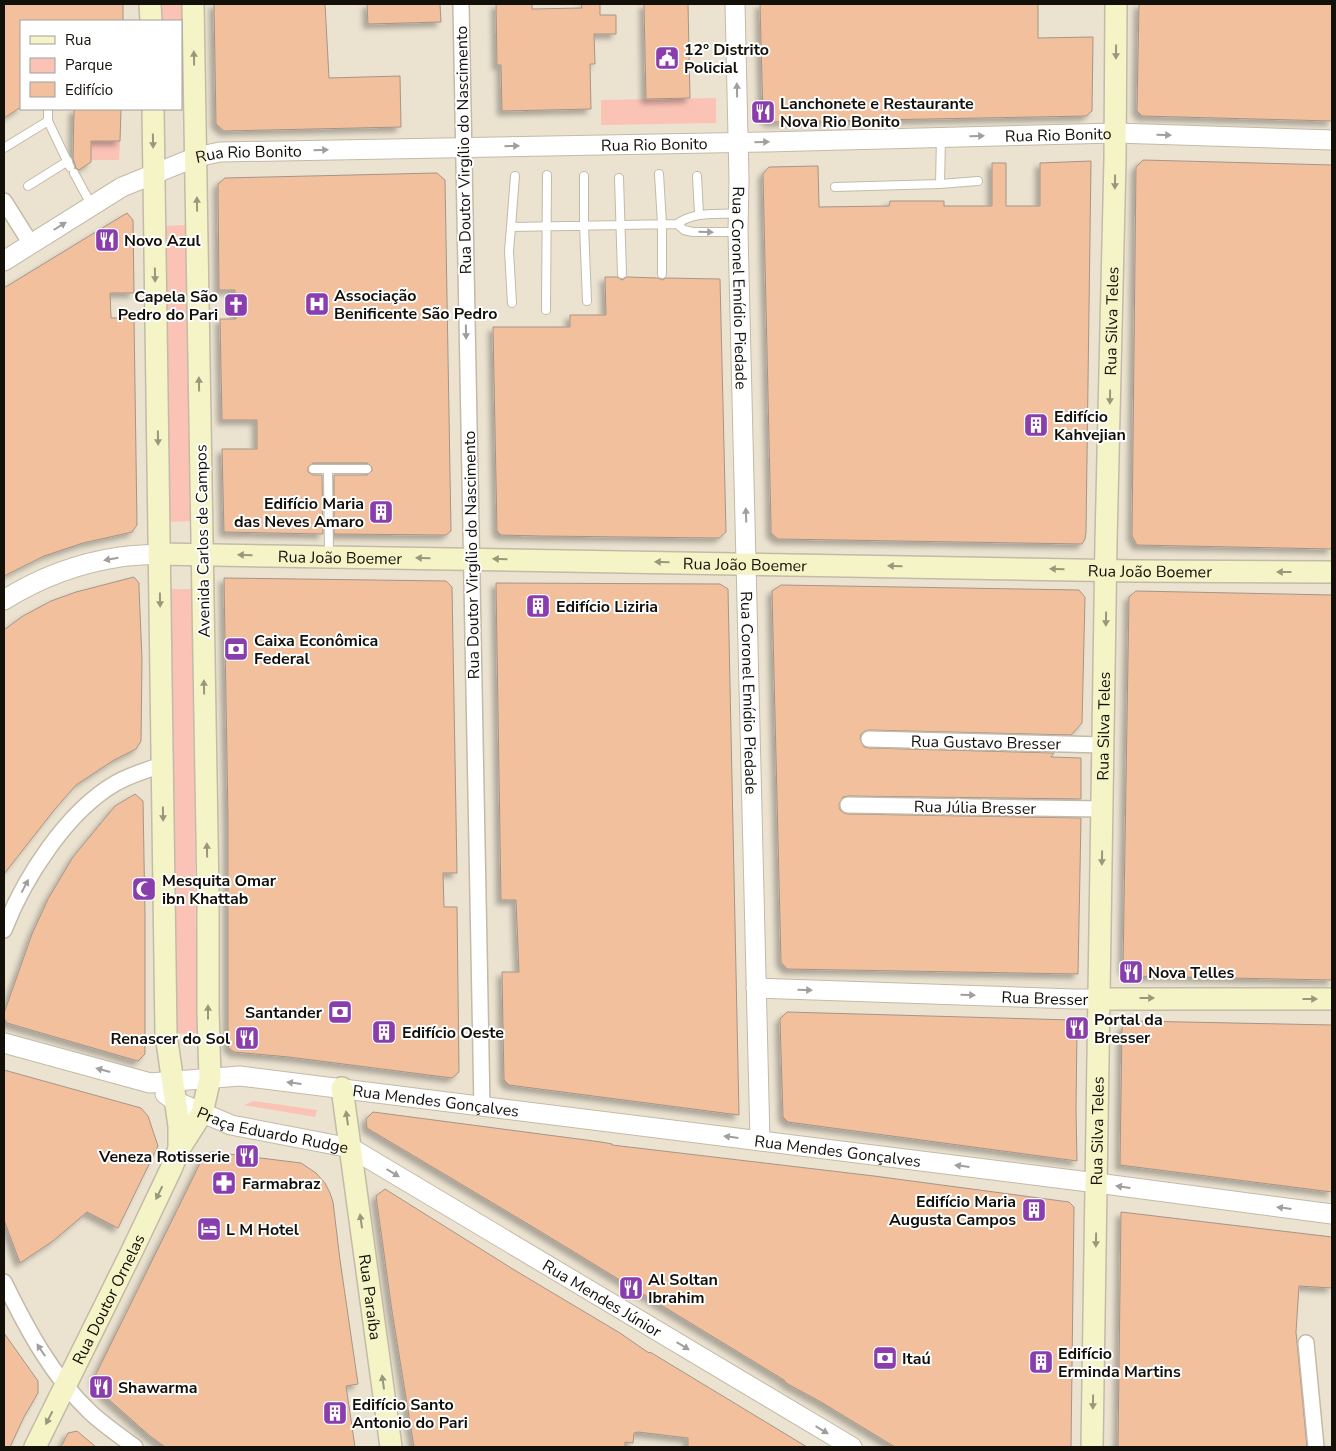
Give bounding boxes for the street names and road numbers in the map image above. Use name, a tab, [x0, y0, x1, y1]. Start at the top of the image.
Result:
street label: Rua Doutor Virgílio do Nascimento	[451, 25, 477, 274]
street label: Rua Rio Bonito	[1005, 123, 1112, 148]
street label: Rua Rio Bonito	[601, 133, 708, 157]
street label: Rua Rio Bonito	[193, 141, 302, 169]
street label: Rua Coronel Emídio Piedade	[726, 186, 752, 390]
street label: Rua Silva Teles	[1100, 266, 1124, 376]
street label: Rua Doutor Virgílio do Nascimento	[459, 430, 485, 679]
street label: Avenida Carlos de Campos	[190, 444, 216, 638]
street label: Rua João Boemer	[278, 546, 402, 570]
street label: Rua João Boemer	[683, 553, 807, 577]
street label: Rua João Boemer	[1088, 560, 1212, 583]
street label: Rua Coronel Emídio Piedade	[735, 591, 762, 795]
street label: Rua Silva Teles	[1092, 671, 1116, 781]
street label: Rua Gustavo Bresser	[911, 731, 1062, 755]
street label: Rua Júlia Bresser	[914, 796, 1036, 820]
street label: Rua Bresser	[1001, 986, 1089, 1011]
street label: Rua Silva Teles	[1086, 1076, 1110, 1186]
street label: Rua Mendes Gonçalves	[351, 1080, 520, 1123]
street label: Praça Eduardo Rudge	[193, 1102, 350, 1159]
street label: Rua Mendes Gonçalves	[753, 1130, 922, 1173]
street label: Rua Doutor Ornelas	[68, 1231, 150, 1368]
street label: Rua Paraíba	[353, 1253, 386, 1342]
street label: Rua Mendes Júnior	[538, 1255, 666, 1343]

